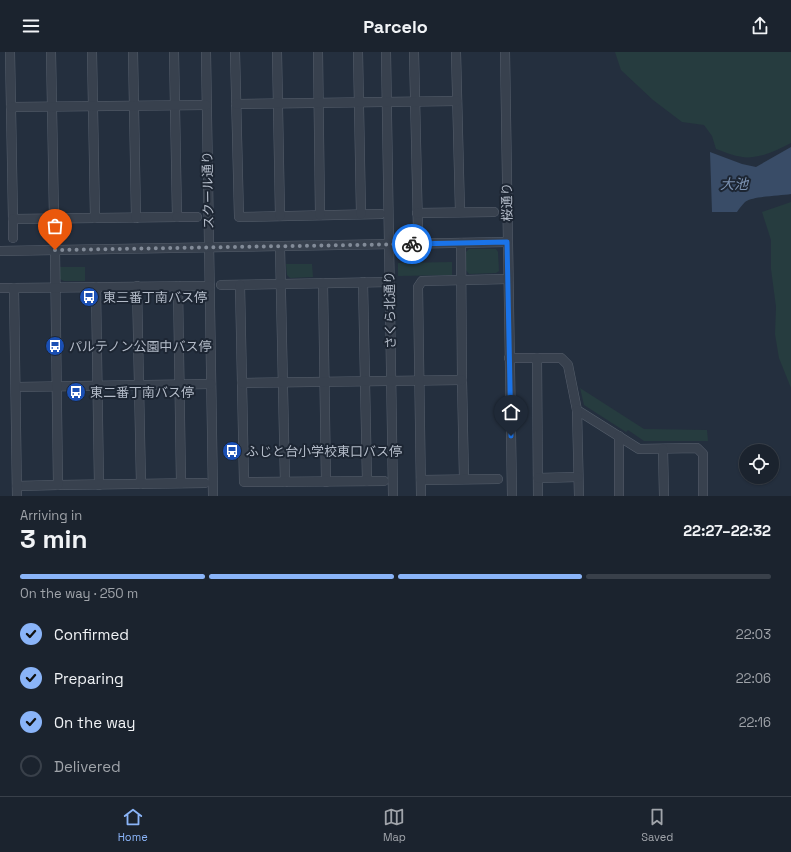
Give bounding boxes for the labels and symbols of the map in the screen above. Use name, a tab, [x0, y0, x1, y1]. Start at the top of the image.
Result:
street label: スクール通り	[199, 151, 217, 229]
water label: 大池	[720, 175, 750, 193]
street label: 桜通り	[498, 182, 516, 222]
pin	[38, 209, 72, 250]
courier	[392, 224, 432, 264]
street label: さくら北通り	[381, 271, 399, 349]
bus stop icon: 東三番丁南バス停	[78, 286, 100, 308]
place label: 東三番丁南バス停	[103, 289, 207, 306]
bus stop icon: パルテノン公園中バス停	[44, 335, 66, 357]
place label: パルテノン公園中バス停	[69, 338, 212, 355]
bus stop icon: 東二番丁南バス停	[65, 381, 87, 403]
place label: 東二番丁南バス停	[90, 384, 194, 401]
pin	[494, 395, 528, 436]
bus stop icon: ふじと台小学校東口バス停	[221, 440, 243, 462]
place label: ふじと台小学校東口バス停	[246, 443, 402, 460]

